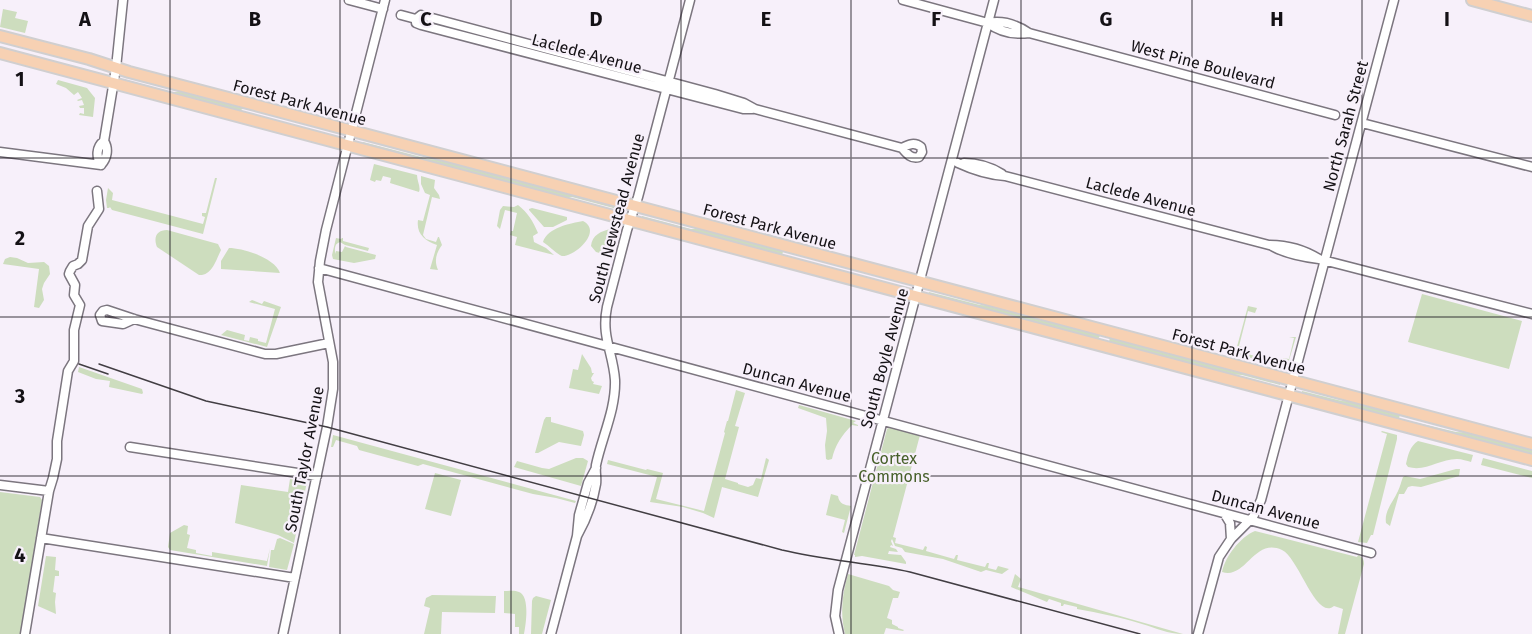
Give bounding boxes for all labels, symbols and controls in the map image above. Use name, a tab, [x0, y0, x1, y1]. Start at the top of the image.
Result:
text: A	[78, 7, 92, 31]
text: B	[249, 7, 261, 31]
text: C	[420, 7, 432, 31]
text: D	[589, 7, 603, 31]
text: E	[761, 7, 771, 31]
text: F	[931, 7, 941, 31]
text: G	[1100, 7, 1112, 31]
text: H	[1270, 7, 1284, 31]
text: I	[1444, 7, 1450, 31]
street label: Laclede Avenue	[530, 30, 644, 77]
street label: West Pine Boulevard	[1129, 36, 1277, 93]
street label: North Sarah Street	[1319, 58, 1372, 194]
text: 1	[15, 67, 25, 91]
street label: Forest Park Avenue	[231, 76, 369, 129]
street label: South Newstead Avenue	[585, 131, 648, 305]
street label: Laclede Avenue	[1084, 173, 1198, 220]
street label: Forest Park Avenue	[701, 200, 839, 253]
text: 2	[15, 226, 25, 250]
street label: South Boyle Avenue	[857, 286, 912, 430]
street label: Forest Park Avenue	[1170, 325, 1308, 378]
street label: Duncan Avenue	[740, 359, 853, 406]
text: 3	[14, 384, 25, 408]
street label: South Taylor Avenue	[281, 385, 328, 534]
park label: Cortex Commons	[858, 449, 930, 486]
street label: Duncan Avenue	[1209, 486, 1322, 533]
text: 4	[14, 543, 26, 567]

